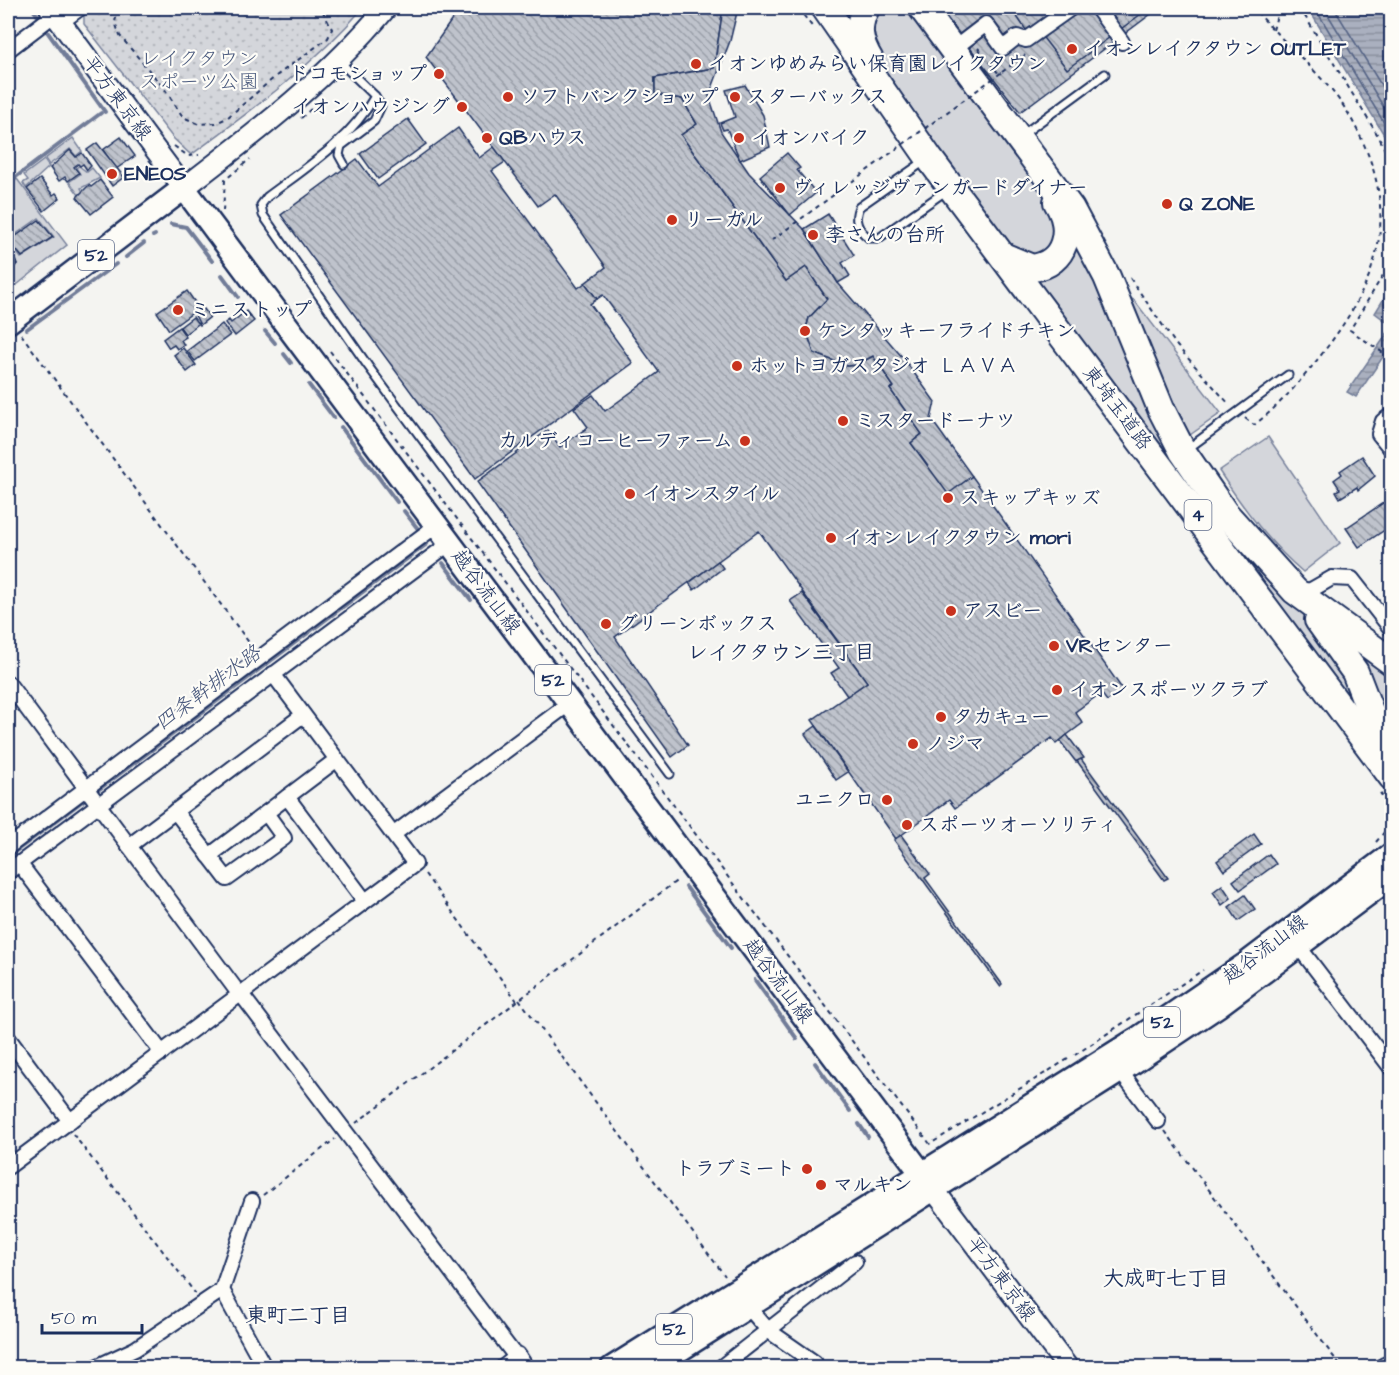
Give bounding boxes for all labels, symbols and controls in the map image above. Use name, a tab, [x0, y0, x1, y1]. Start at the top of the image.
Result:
place label: イオンレイクタウン OUTLET	[1084, 35, 1347, 63]
marker: イオンレイクタウン OUTLET	[1065, 42, 1079, 56]
park label: レイクタウン スポーツ公園	[139, 45, 259, 96]
street label: 平方東京線	[76, 50, 158, 146]
place label: イオンゆめみらい保育園レイクタウン	[708, 50, 1047, 78]
marker: イオンゆめみらい保育園レイクタウン	[689, 57, 703, 71]
place label: ドコモショップ	[289, 60, 427, 88]
marker: ドコモショップ	[432, 67, 446, 81]
place label: ソフトバンクショップ	[520, 83, 718, 111]
place label: スターバックス	[747, 83, 887, 111]
marker: ソフトバンクショップ	[501, 90, 515, 104]
marker: スターバックス	[728, 90, 742, 104]
place label: イオンハウジング	[291, 93, 450, 121]
marker: イオンハウジング	[455, 100, 469, 114]
place label: QBハウス	[499, 124, 586, 152]
place label: イオンバイク	[751, 124, 869, 152]
marker: QBハウス	[480, 131, 494, 145]
marker: イオンバイク	[732, 131, 746, 145]
place label: ENEOS	[124, 160, 187, 188]
marker: ENEOS	[105, 167, 119, 181]
place label: ヴィレッジヴァンガードダイナー	[792, 174, 1088, 202]
marker: ヴィレッジヴァンガードダイナー	[773, 181, 787, 195]
place label: Q ZONE	[1179, 190, 1255, 218]
marker: Q ZONE	[1160, 197, 1174, 211]
place label: リーガル	[684, 206, 764, 234]
marker: リーガル	[665, 213, 679, 227]
place label: 李さんの台所	[825, 221, 945, 249]
marker: 李さんの台所	[806, 228, 820, 242]
road number: 52	[78, 240, 114, 270]
place label: ミニストップ	[190, 296, 312, 324]
marker: ミニストップ	[171, 303, 185, 317]
place label: ケンタッキーフライドチキン	[817, 317, 1076, 345]
marker: ケンタッキーフライドチキン	[798, 324, 812, 338]
place label: ホットヨガスタジオ ＬＡＶＡ	[749, 352, 1018, 380]
marker: ホットヨガスタジオ ＬＡＶＡ	[730, 359, 744, 373]
street label: 東埼玉道路	[1076, 360, 1158, 456]
place label: ミスタードーナツ	[855, 407, 1015, 435]
marker: ミスタードーナツ	[836, 414, 850, 428]
place label: カルディコーヒーファーム	[498, 427, 733, 455]
marker: カルディコーヒーファーム	[738, 434, 752, 448]
place label: イオンスタイル	[642, 480, 780, 508]
place label: スキップキッズ	[960, 484, 1100, 512]
marker: イオンスタイル	[623, 487, 637, 501]
marker: スキップキッズ	[941, 491, 955, 505]
road number: 4	[1184, 500, 1212, 530]
place label: イオンレイクタウン mori	[843, 524, 1072, 552]
marker: イオンレイクタウン mori	[824, 531, 838, 545]
street label: 越谷流山線	[445, 544, 527, 640]
place label: アスビー	[963, 597, 1042, 625]
marker: アスビー	[944, 604, 958, 618]
place label: グリーンボックス	[618, 610, 777, 638]
marker: グリーンボックス	[599, 617, 613, 631]
place label: VRセンター	[1065, 632, 1173, 660]
water label: 四条幹排水路	[149, 638, 268, 737]
district label: レイクタウン三丁目	[687, 638, 875, 667]
marker: VRセンター	[1047, 639, 1061, 653]
road number: 52	[535, 665, 571, 695]
place label: イオンスポーツクラブ	[1069, 676, 1268, 704]
marker: イオンスポーツクラブ	[1050, 683, 1064, 697]
place label: タカキュー	[953, 703, 1051, 731]
marker: タカキュー	[934, 710, 948, 724]
place label: ノジマ	[925, 730, 985, 758]
marker: ノジマ	[906, 737, 920, 751]
place label: ユニクロ	[795, 786, 875, 814]
marker: ユニクロ	[880, 793, 894, 807]
place label: スポーツオーソリティ	[919, 811, 1117, 839]
marker: スポーツオーソリティ	[900, 818, 914, 832]
street label: 越谷流山線	[1217, 908, 1313, 990]
street label: 越谷流山線	[737, 933, 819, 1029]
road number: 52	[1144, 1007, 1180, 1037]
place label: トラブミート	[675, 1155, 795, 1183]
marker: トラブミート	[800, 1162, 814, 1176]
place label: マルキン	[833, 1171, 913, 1199]
marker: マルキン	[814, 1178, 828, 1192]
street label: 平方東京線	[960, 1231, 1042, 1327]
district label: 大成町七丁目	[1103, 1264, 1229, 1293]
scale bar	[42, 1297, 142, 1335]
district label: 東町二丁目	[246, 1301, 351, 1330]
text: 50 m	[51, 1306, 96, 1331]
road number: 52	[656, 1314, 692, 1344]

